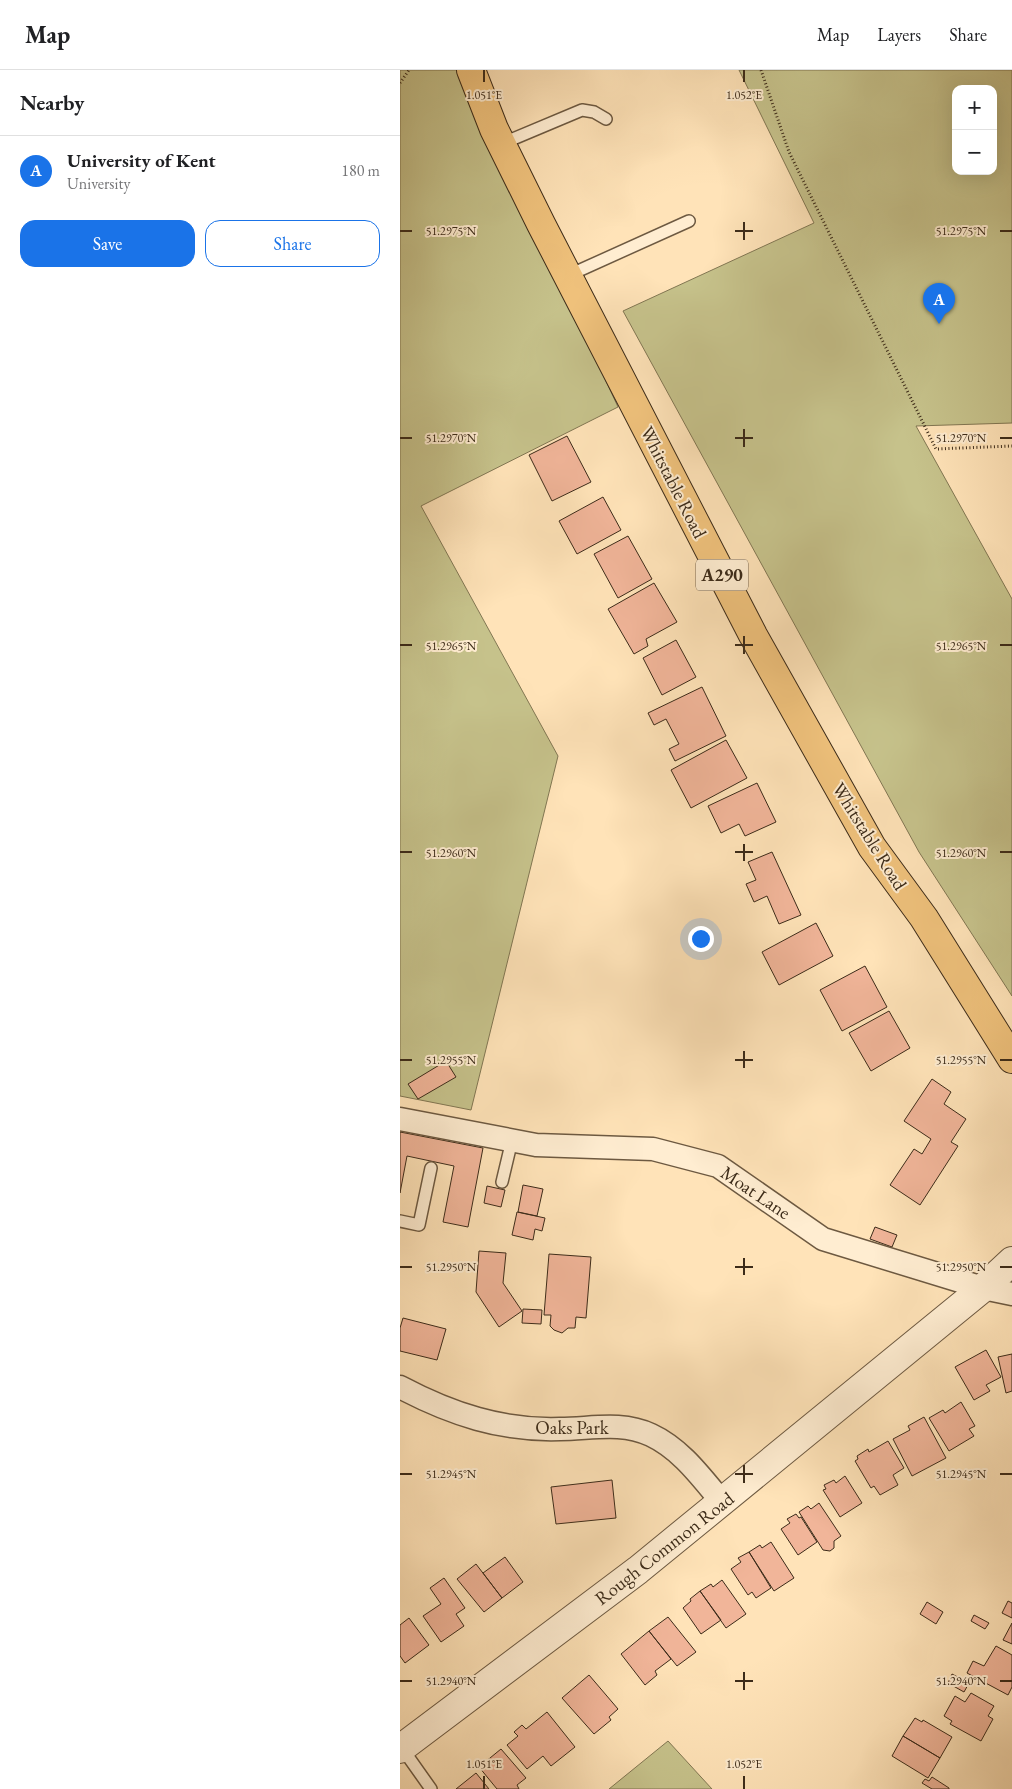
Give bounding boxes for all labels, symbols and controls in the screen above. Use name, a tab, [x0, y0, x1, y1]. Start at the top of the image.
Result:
text: Map	[25, 19, 70, 50]
text: Map	[817, 23, 849, 46]
text: Layers	[877, 23, 921, 46]
text: Share	[949, 23, 987, 46]
map controls	[952, 85, 997, 175]
button: +	[952, 85, 997, 130]
text: 1.051°E	[466, 87, 502, 103]
text: 1.052°E	[726, 87, 762, 103]
text: Nearby	[20, 89, 84, 116]
button: −	[952, 130, 997, 175]
text: University of Kent	[67, 148, 216, 173]
text: A	[30, 160, 42, 181]
text: 180 m	[341, 160, 380, 181]
text: University	[67, 173, 131, 194]
button: Save	[20, 220, 195, 267]
button: Share	[205, 220, 380, 267]
text: 51.2975°N	[426, 223, 477, 239]
text: 51.2975°N	[936, 223, 987, 239]
pin: A	[923, 283, 955, 324]
street label: Whitstable Road	[635, 422, 713, 543]
text: 51.2970°N	[426, 430, 477, 446]
text: 51.2970°N	[936, 430, 987, 446]
road number: A290	[696, 560, 748, 590]
text: 51.2965°N	[426, 638, 477, 654]
text: 51.2965°N	[936, 638, 987, 654]
street label: Whitstable Road	[827, 778, 913, 895]
text: 51.2960°N	[426, 845, 477, 861]
text: 51.2960°N	[936, 845, 987, 861]
your location	[688, 926, 714, 952]
text: 51.2955°N	[426, 1052, 477, 1068]
text: 51.2955°N	[936, 1052, 987, 1068]
street label: Moat Lane	[716, 1160, 796, 1225]
text: 51.2950°N	[426, 1259, 477, 1275]
text: 51.2950°N	[936, 1259, 987, 1275]
street label: Oaks Park	[535, 1415, 610, 1440]
text: 51.2945°N	[426, 1466, 477, 1482]
text: 51.2945°N	[936, 1466, 987, 1482]
street label: Rough Common Road	[590, 1486, 739, 1611]
text: 51.2940°N	[426, 1673, 477, 1689]
text: 51.2940°N	[936, 1673, 987, 1689]
text: 1.051°E	[466, 1756, 502, 1772]
text: 1.052°E	[726, 1756, 762, 1772]

